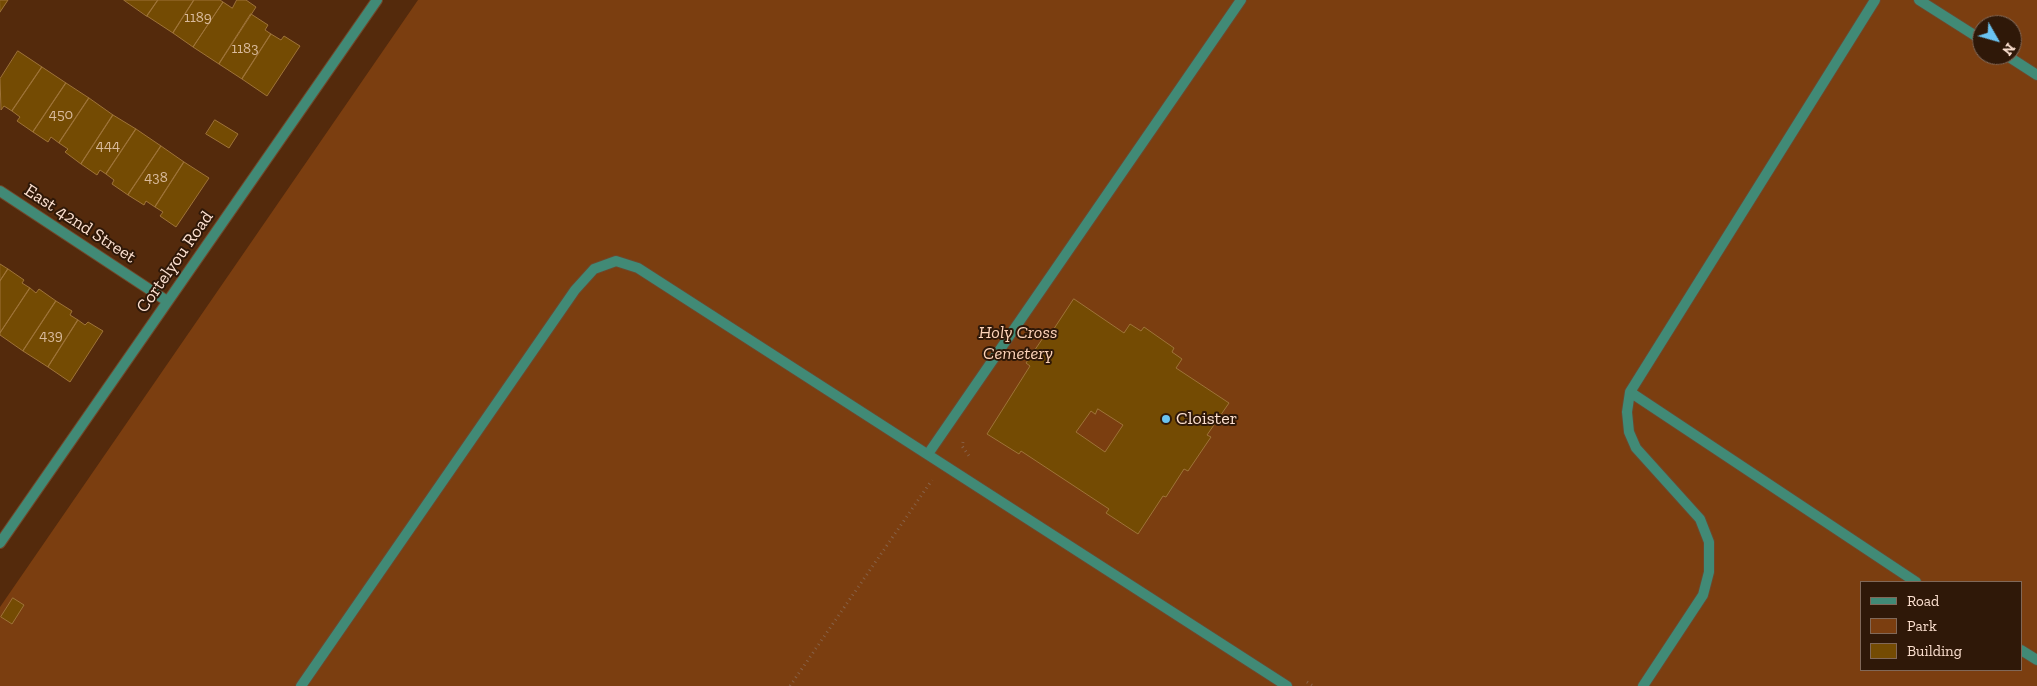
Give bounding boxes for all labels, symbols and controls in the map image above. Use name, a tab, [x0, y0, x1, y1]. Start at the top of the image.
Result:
house number: 1189	[184, 9, 212, 27]
north arrow	[1972, 15, 2022, 65]
text: N	[1998, 39, 2018, 58]
house number: 1183	[232, 40, 258, 58]
house number: 450	[49, 106, 73, 124]
house number: 444	[96, 137, 120, 155]
house number: 438	[144, 169, 168, 187]
street label: East 42nd Street	[20, 180, 140, 268]
street label: Cortelyou Road	[132, 207, 218, 317]
park label: Holy Cross Cemetery	[978, 322, 1058, 364]
house number: 439	[39, 327, 63, 345]
place label: Cloister	[1176, 408, 1237, 430]
marker: Cloister	[1160, 413, 1172, 425]
legend	[1860, 581, 2022, 671]
text: Road	[1907, 592, 1939, 610]
text: Park	[1907, 617, 1937, 635]
text: Building	[1907, 642, 1962, 660]

